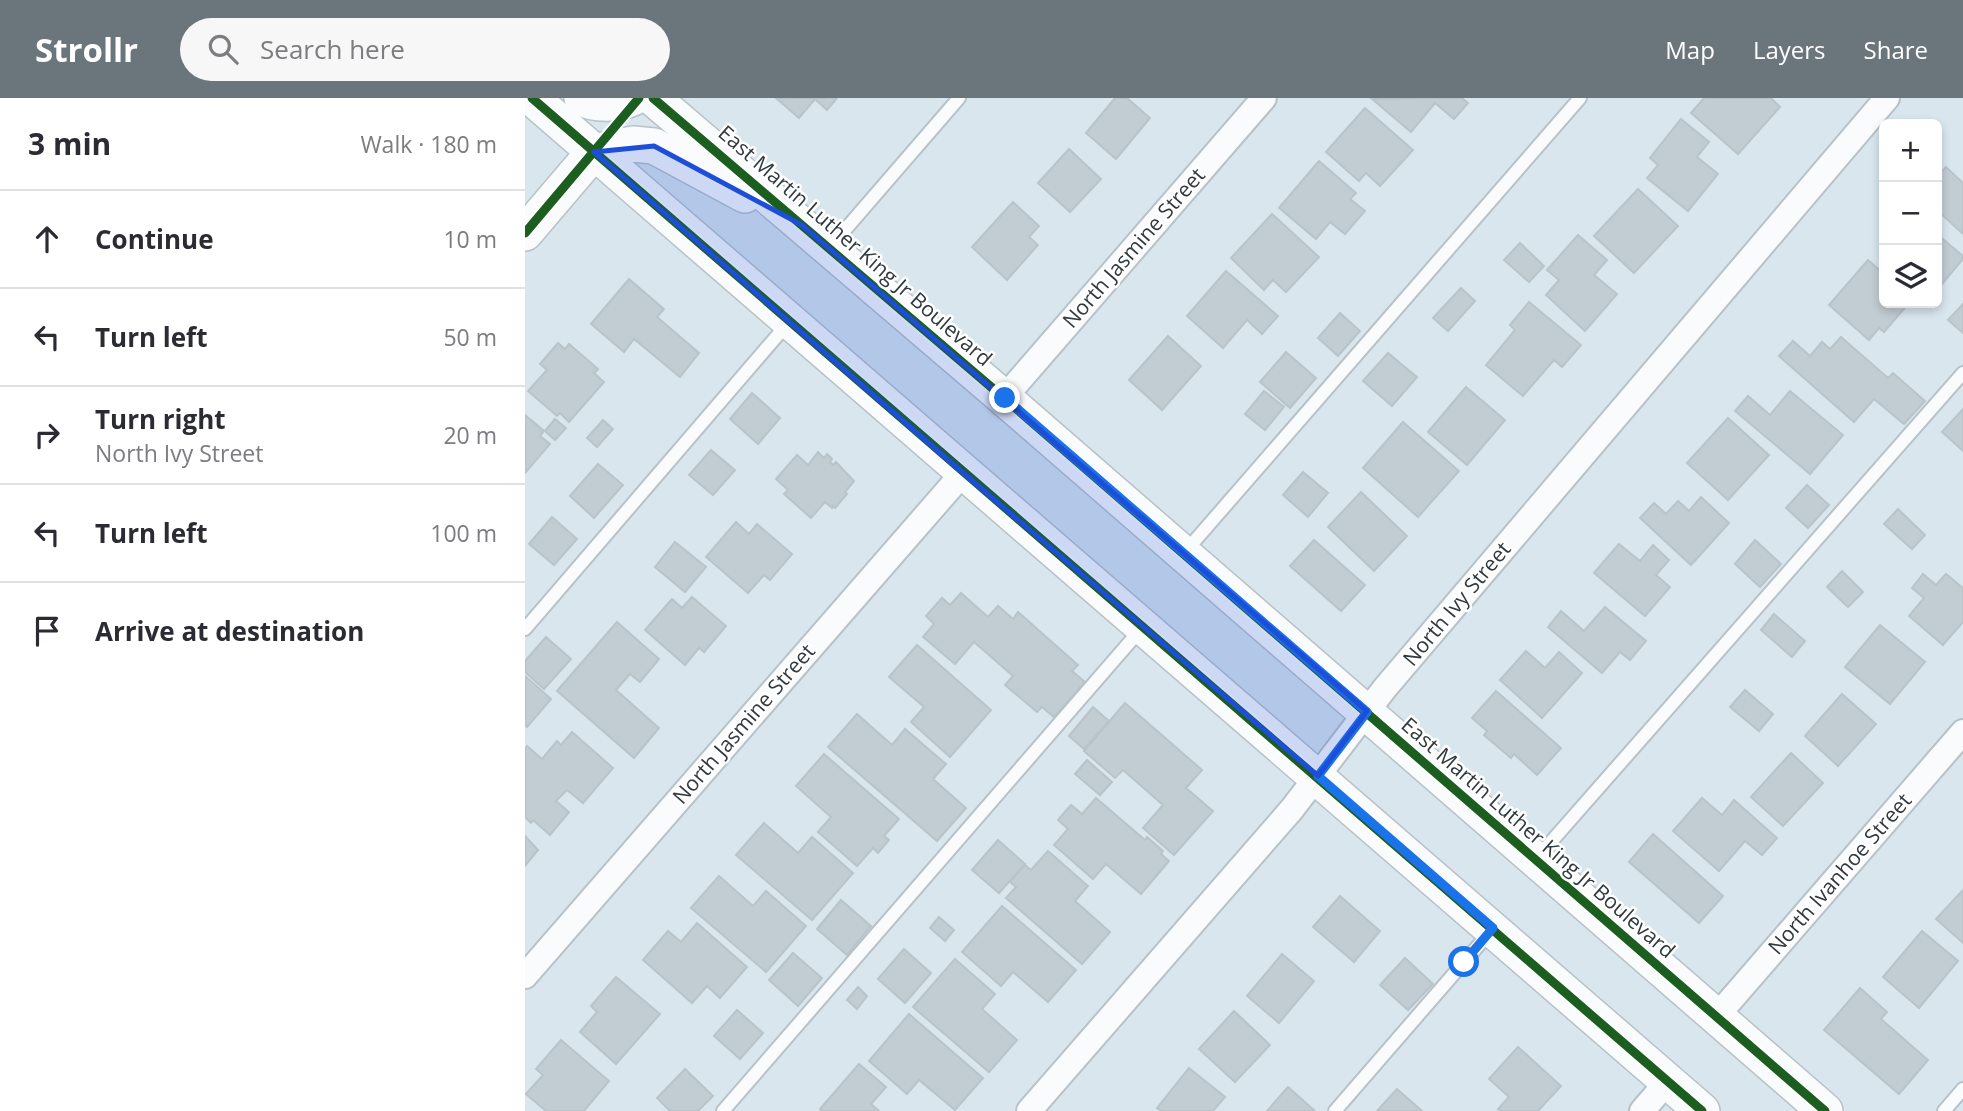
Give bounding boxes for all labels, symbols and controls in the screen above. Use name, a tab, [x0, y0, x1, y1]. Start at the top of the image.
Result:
search box	[180, 18, 670, 81]
text: Strollr	[35, 27, 138, 72]
icon: search	[204, 30, 242, 68]
text: Search here	[260, 31, 405, 67]
text: Map	[1665, 33, 1715, 66]
text: Layers	[1753, 33, 1826, 66]
text: Share	[1864, 33, 1928, 66]
street label: East Martin Luther King Jr Boulevard	[713, 119, 998, 372]
map controls	[1879, 119, 1942, 308]
button: +	[1879, 119, 1942, 182]
text: 3 min	[28, 123, 111, 164]
text: Walk · 180 m	[360, 128, 497, 160]
street label: North Jasmine Street	[1056, 161, 1211, 333]
button: −	[1879, 182, 1942, 245]
icon: ahead	[28, 220, 66, 258]
text: Continue	[95, 221, 214, 257]
text: 10 m	[443, 223, 497, 255]
button: layers	[1879, 245, 1942, 308]
icon: left	[28, 318, 66, 356]
text: Turn left	[95, 319, 207, 355]
text: 50 m	[443, 321, 497, 353]
route end	[989, 382, 1020, 413]
text: Turn right	[95, 401, 226, 437]
icon: right	[28, 416, 66, 454]
text: 20 m	[443, 419, 497, 451]
text: North Ivy Street	[95, 437, 263, 469]
icon: left	[28, 514, 66, 552]
text: Turn left	[95, 515, 207, 551]
text: 100 m	[430, 517, 497, 549]
street label: North Ivy Street	[1396, 535, 1516, 671]
icon: arrive	[28, 612, 66, 650]
text: Arrive at destination	[95, 613, 364, 649]
street label: North Jasmine Street	[666, 637, 821, 809]
street label: East Martin Luther King Jr Boulevard	[1396, 711, 1681, 964]
street label: North Ivanhoe Street	[1761, 787, 1917, 960]
route start	[1448, 946, 1479, 977]

